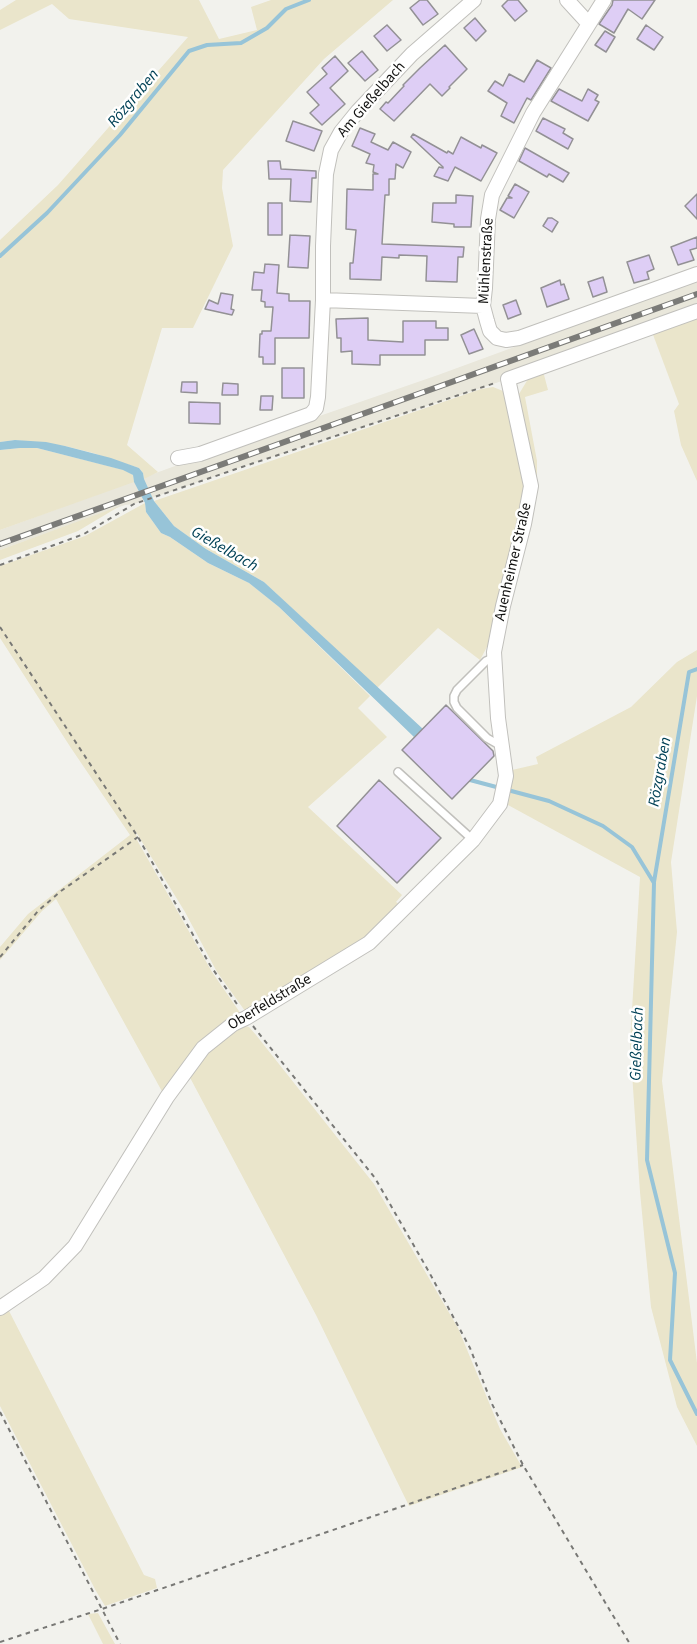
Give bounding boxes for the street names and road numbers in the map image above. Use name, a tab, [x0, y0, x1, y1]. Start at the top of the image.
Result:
street label: Am Gießelbach	[334, 58, 410, 142]
street label: Mühlenstraße	[476, 217, 498, 305]
street label: Auenheimer Straße	[492, 501, 536, 623]
street label: Oberfeldstraße	[225, 971, 315, 1035]

